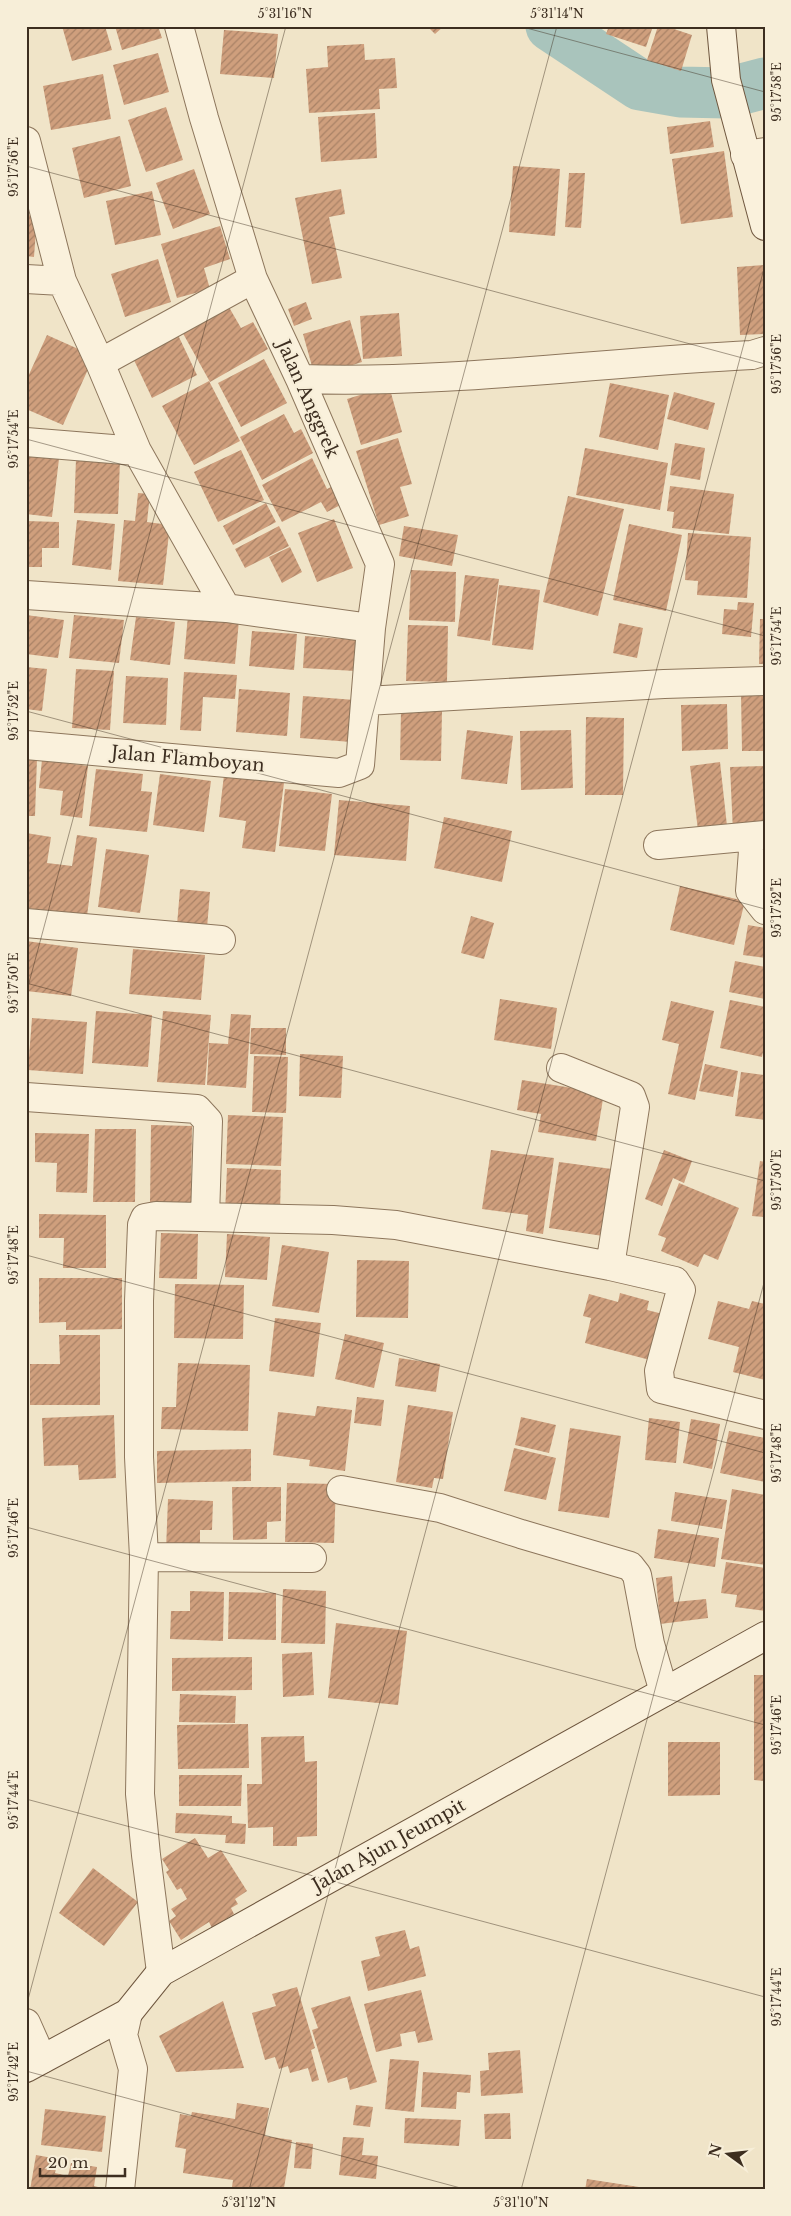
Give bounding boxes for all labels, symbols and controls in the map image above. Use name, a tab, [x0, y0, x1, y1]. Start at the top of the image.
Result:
text: 5°31'16"N	[258, 6, 312, 21]
text: 5°31'14"N	[530, 6, 584, 21]
text: 95°17'58"E	[769, 62, 784, 122]
text: 95°17'56"E	[6, 137, 21, 197]
text: 95°17'56"E	[769, 334, 784, 394]
street label: Jalan Anggrek	[271, 335, 344, 461]
text: 95°17'54"E	[6, 409, 21, 469]
text: 95°17'54"E	[769, 606, 784, 666]
text: 95°17'52"E	[6, 681, 21, 741]
street label: Jalan Flamboyan	[108, 741, 266, 777]
text: 95°17'52"E	[769, 878, 784, 938]
text: 95°17'50"E	[6, 952, 21, 1013]
text: 95°17'50"E	[769, 1149, 784, 1210]
text: 95°17'48"E	[6, 1225, 21, 1285]
text: 95°17'48"E	[769, 1423, 784, 1483]
text: 95°17'46"E	[6, 1498, 21, 1558]
text: 95°17'46"E	[769, 1695, 784, 1755]
text: 95°17'44"E	[6, 1770, 21, 1830]
street label: Jalan Ajun Jeumpit	[307, 1794, 470, 1897]
text: 95°17'44"E	[769, 1967, 784, 2027]
text: 95°17'42"E	[6, 2042, 21, 2102]
north arrow	[704, 2128, 754, 2178]
text: N	[705, 2142, 726, 2159]
scale bar	[40, 2146, 125, 2178]
text: 20 m	[48, 2153, 88, 2172]
text: 5°31'12"N	[222, 2195, 276, 2210]
text: 5°31'10"N	[493, 2195, 549, 2210]

